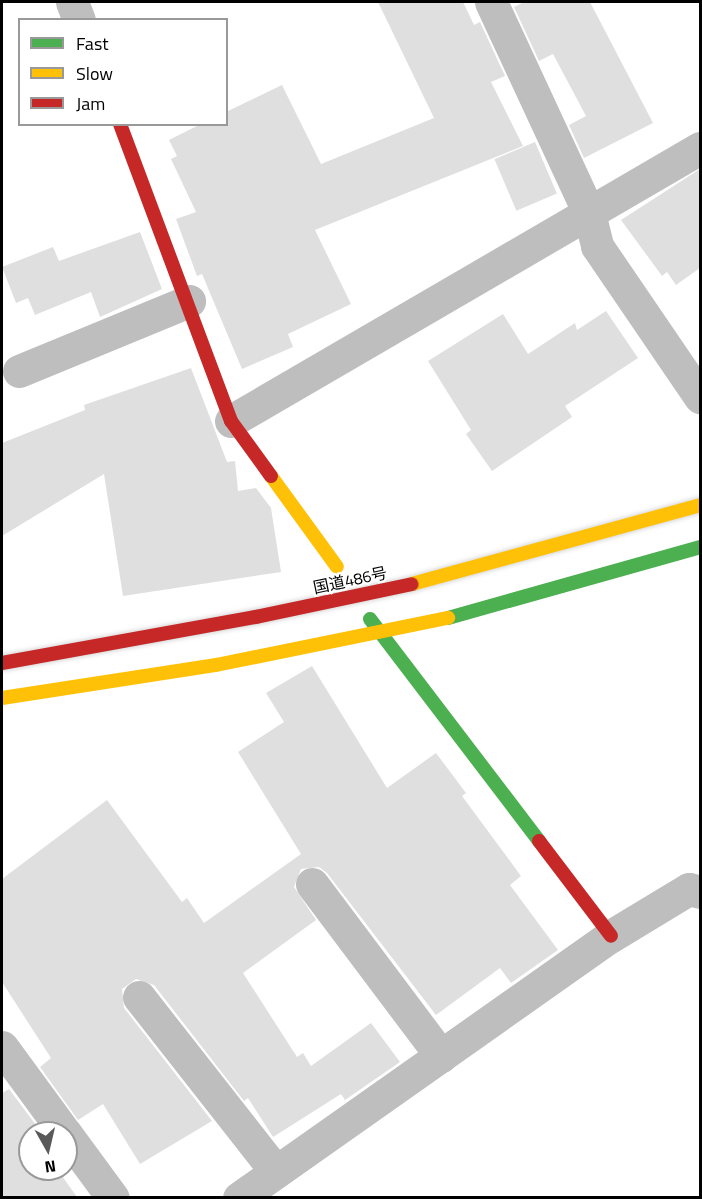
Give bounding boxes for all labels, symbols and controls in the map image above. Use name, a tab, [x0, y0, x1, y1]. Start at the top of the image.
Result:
legend	[18, 18, 228, 126]
text: Fast	[76, 30, 109, 57]
text: Slow	[76, 60, 113, 87]
text: Jam	[76, 90, 105, 117]
street label: 国道486号	[311, 563, 389, 597]
north arrow	[18, 1121, 78, 1181]
text: N	[43, 1154, 57, 1179]

